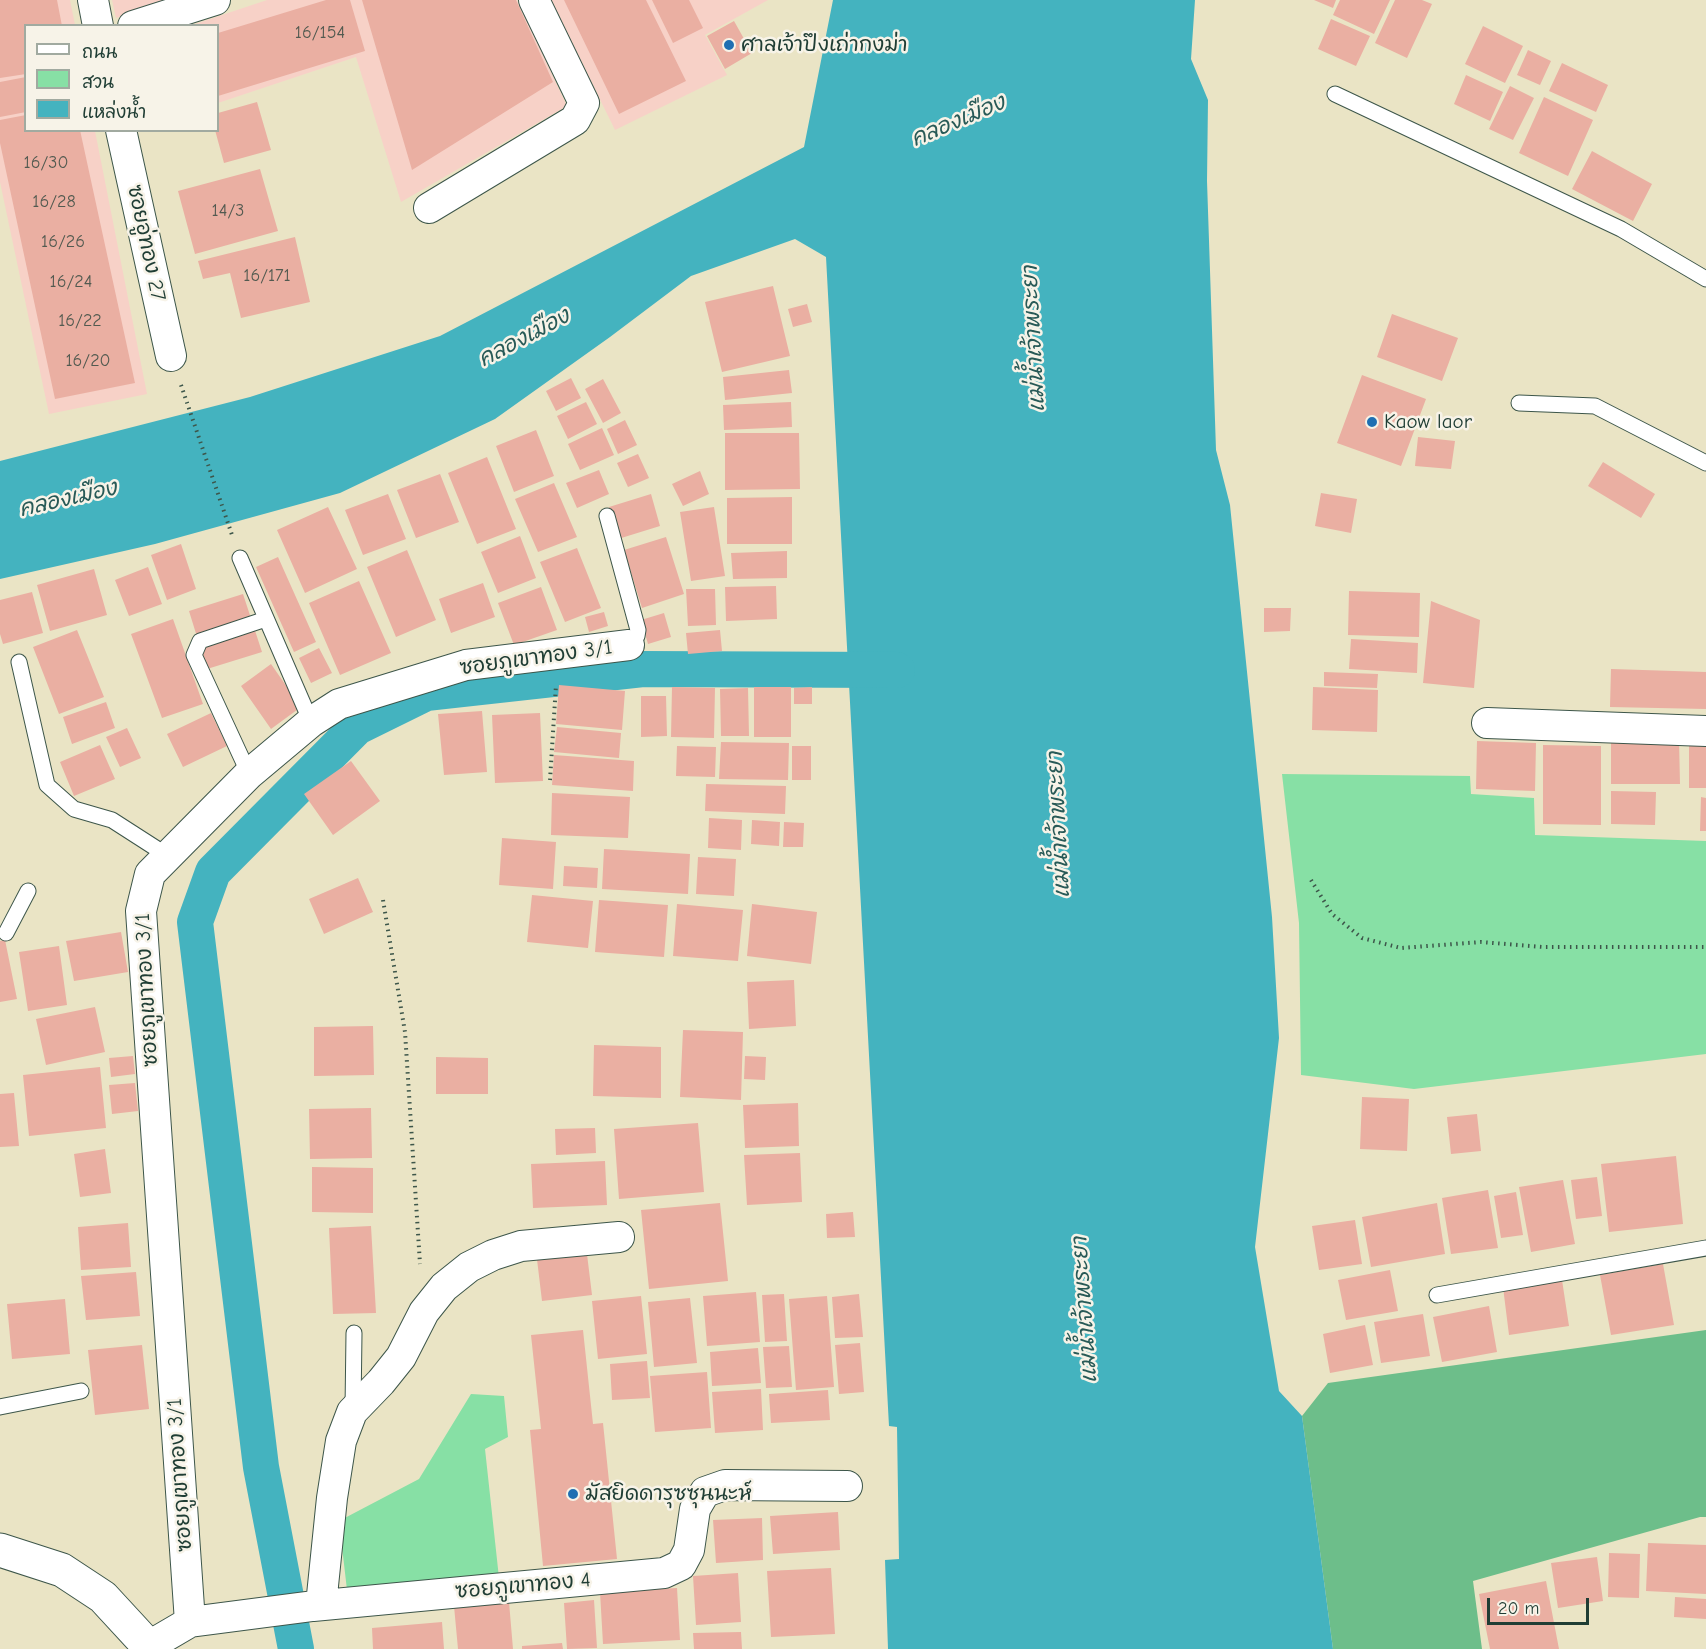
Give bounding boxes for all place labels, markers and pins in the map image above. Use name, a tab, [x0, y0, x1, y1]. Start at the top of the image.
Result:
place label: ศาลเจ้าปึงเถ่ากงม่า	[741, 32, 908, 58]
marker: ศาลเจ้าปึงเถ่ากงม่า	[722, 38, 736, 52]
place label: Kaow laor	[1384, 409, 1472, 435]
marker: Kaow laor	[1365, 415, 1379, 429]
place label: มัสยิดดารุซซุนนะห์	[585, 1481, 752, 1507]
marker: มัสยิดดารุซซุนนะห์	[566, 1487, 580, 1501]

